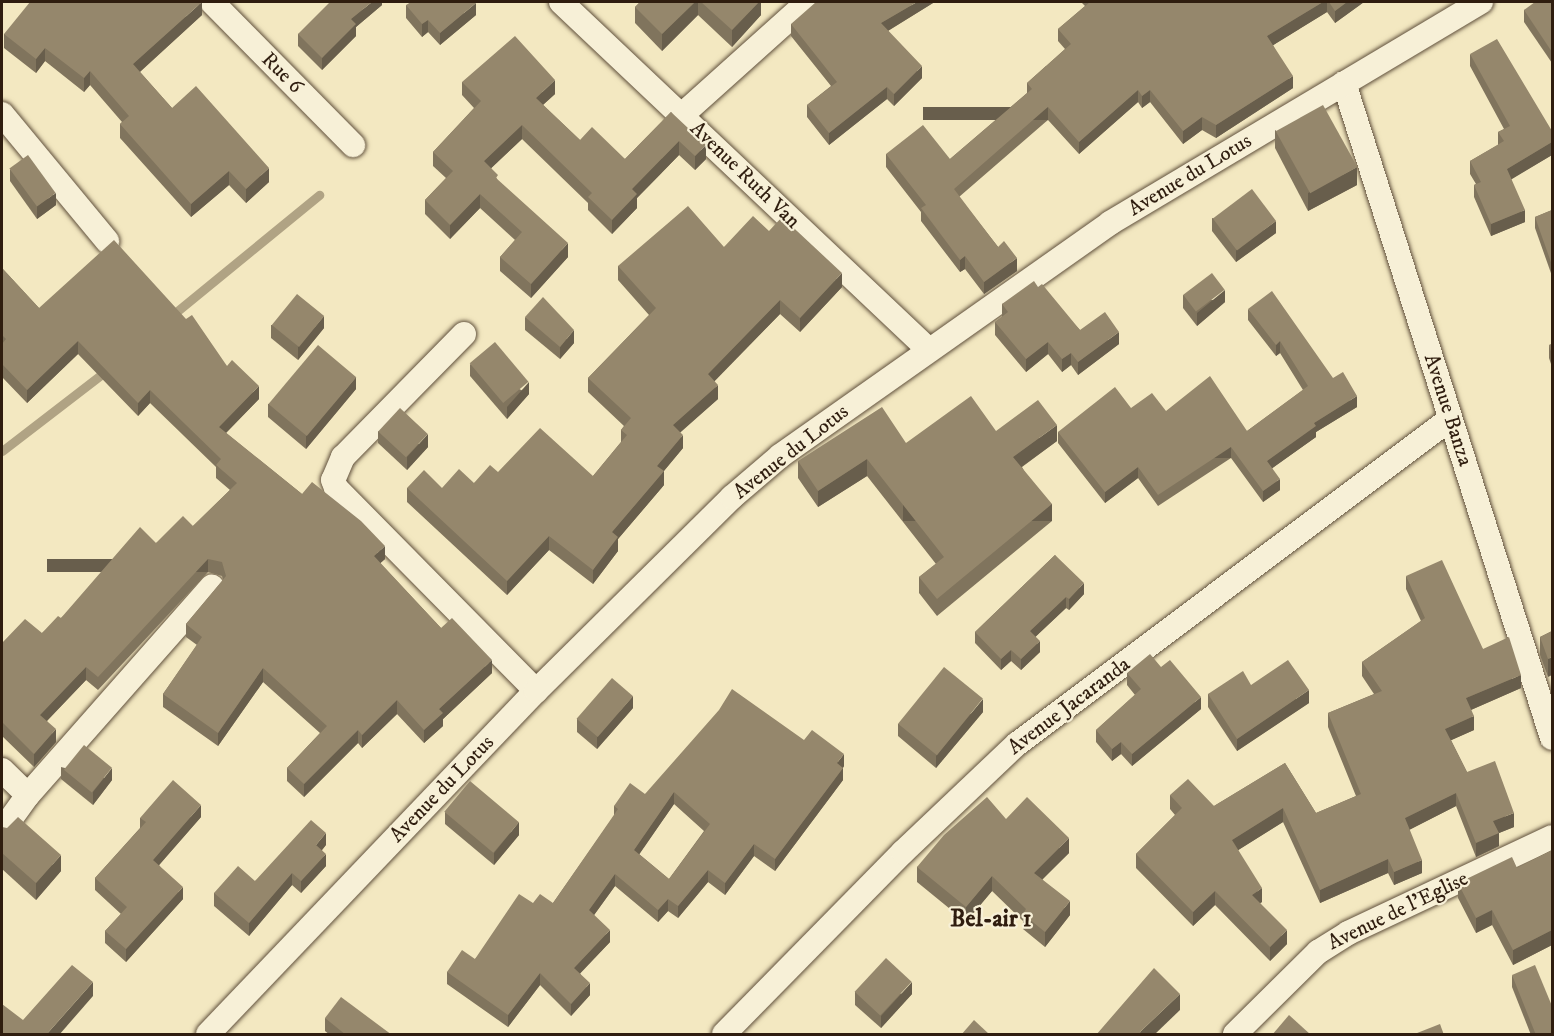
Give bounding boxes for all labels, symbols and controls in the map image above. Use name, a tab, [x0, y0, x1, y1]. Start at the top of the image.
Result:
street label: Rue 6	[256, 47, 308, 99]
street label: Avenue Ruth Van	[685, 116, 805, 234]
street label: Avenue du Lotus	[1124, 128, 1256, 222]
street label: Avenue Banza	[1418, 351, 1478, 469]
street label: Avenue du Lotus	[728, 399, 854, 505]
street label: Avenue Jacaranda	[1003, 652, 1135, 760]
street label: Avenue du Lotus	[385, 730, 499, 848]
street label: Avenue de l'Eglise	[1324, 866, 1472, 956]
district label: Bel-air 1	[950, 906, 1032, 934]

